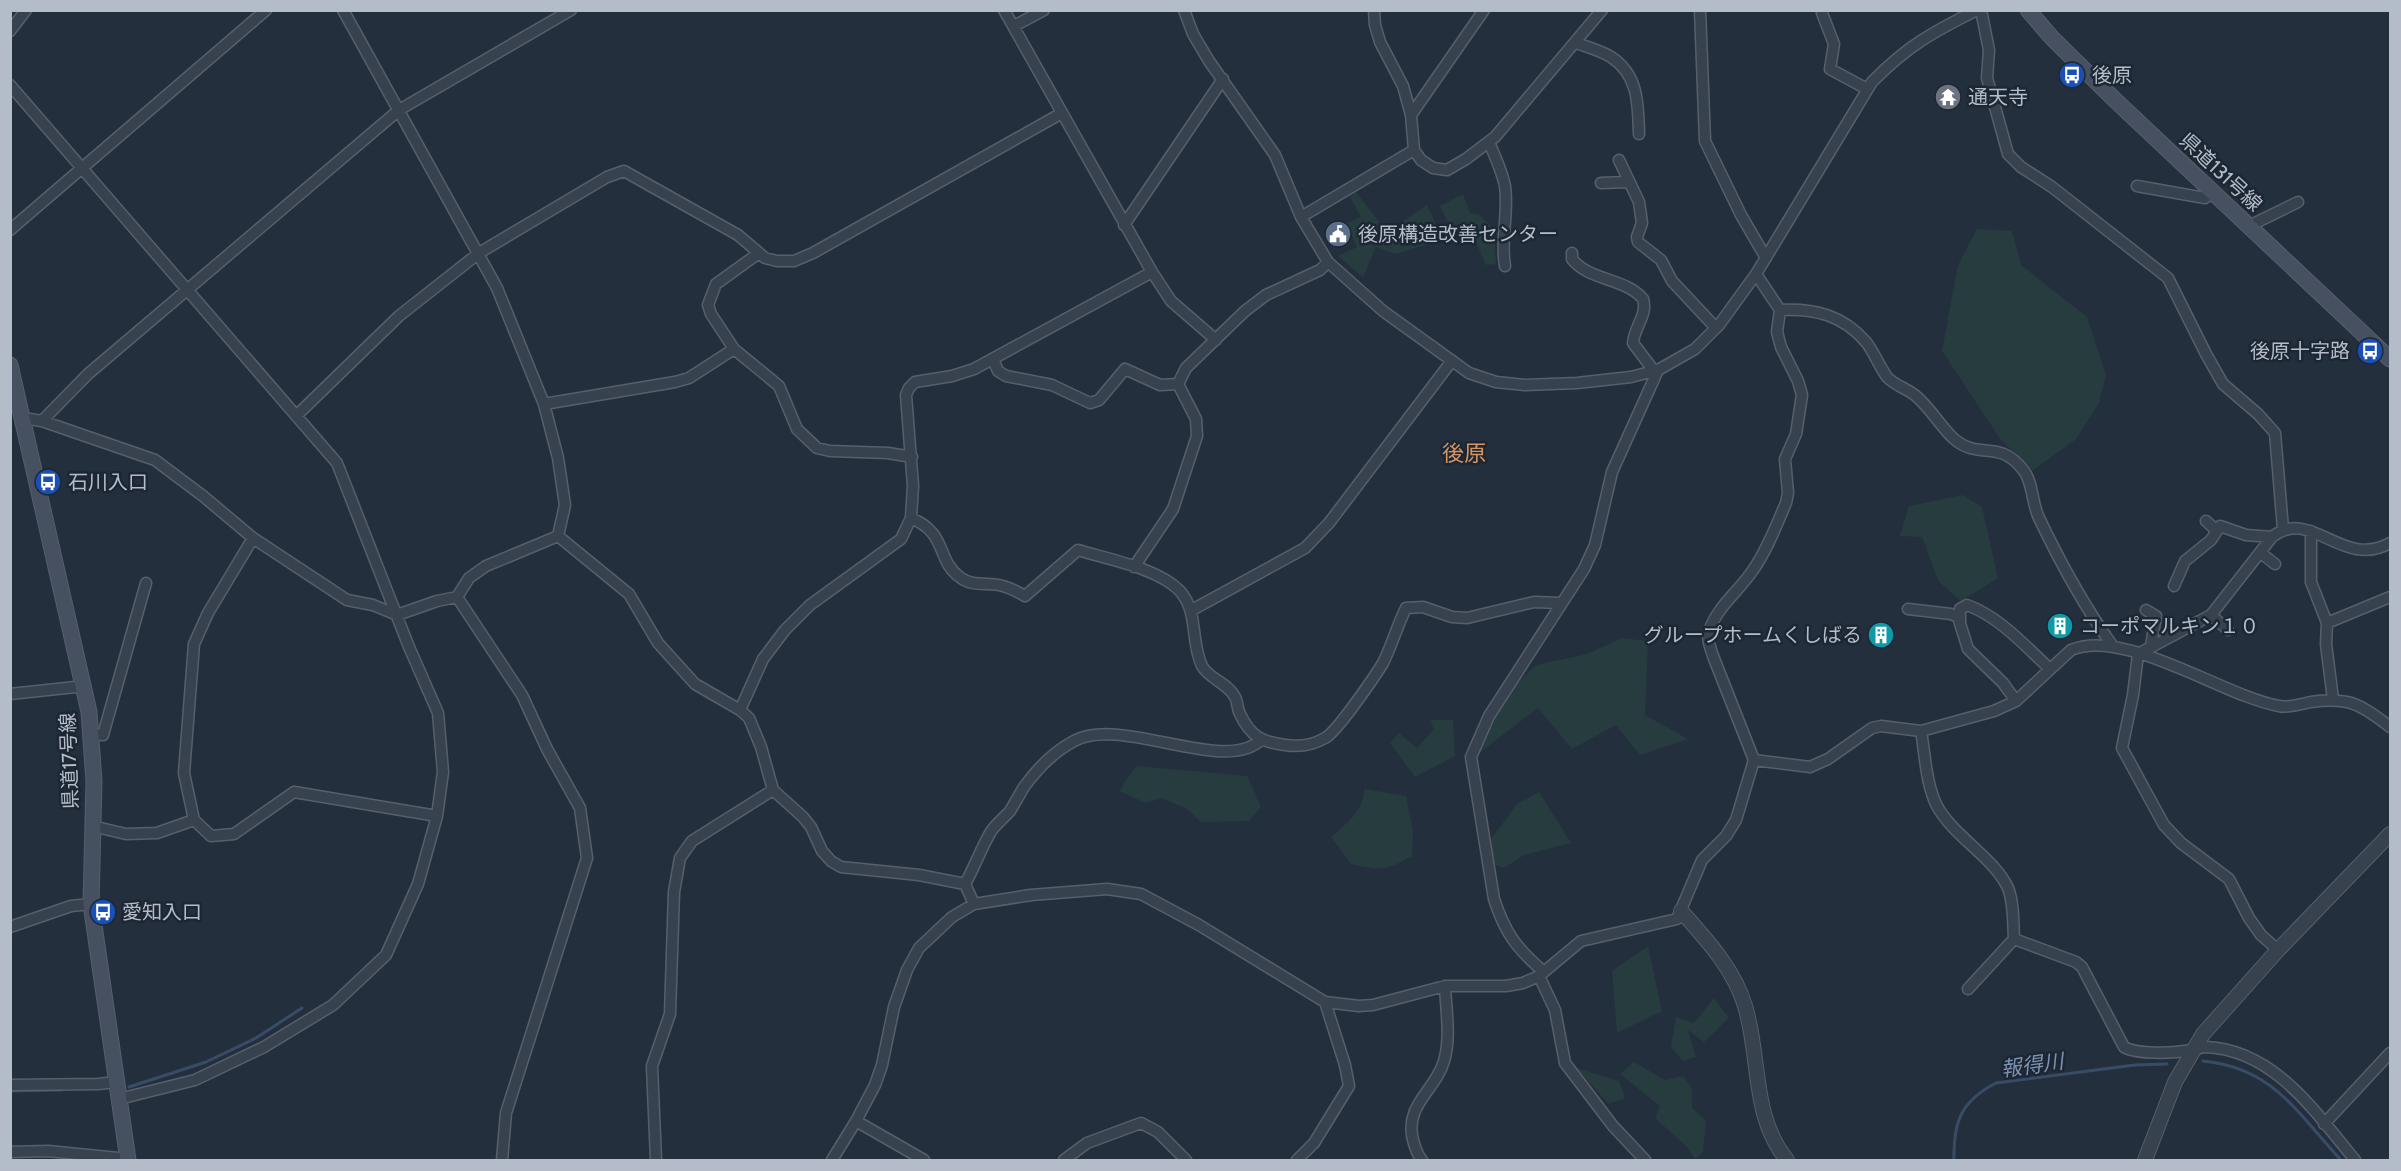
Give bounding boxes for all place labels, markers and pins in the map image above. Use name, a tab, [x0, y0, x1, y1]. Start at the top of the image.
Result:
bus stop icon: 後原	[2057, 60, 2087, 90]
place label: 後原	[2092, 63, 2132, 87]
temple icon: 通天寺	[1933, 82, 1963, 112]
place label: 通天寺	[1968, 85, 2028, 109]
public building icon: 後原構造改善センター	[1323, 219, 1353, 249]
place label: 後原構造改善センター	[1358, 222, 1558, 246]
bus stop icon: 後原十字路	[2355, 336, 2385, 366]
place label: 後原十字路	[2250, 339, 2350, 363]
bus stop icon: 石川入口	[33, 467, 63, 497]
place label: 石川入口	[68, 470, 148, 494]
building icon: コーポマルキン１０	[2045, 611, 2075, 641]
place label: コーポマルキン１０	[2080, 614, 2259, 638]
building icon: グループホームくしばる	[1866, 620, 1896, 650]
place label: グループホームくしばる	[1644, 623, 1862, 647]
bus stop icon: 愛知入口	[88, 897, 118, 927]
place label: 愛知入口	[122, 900, 202, 924]

